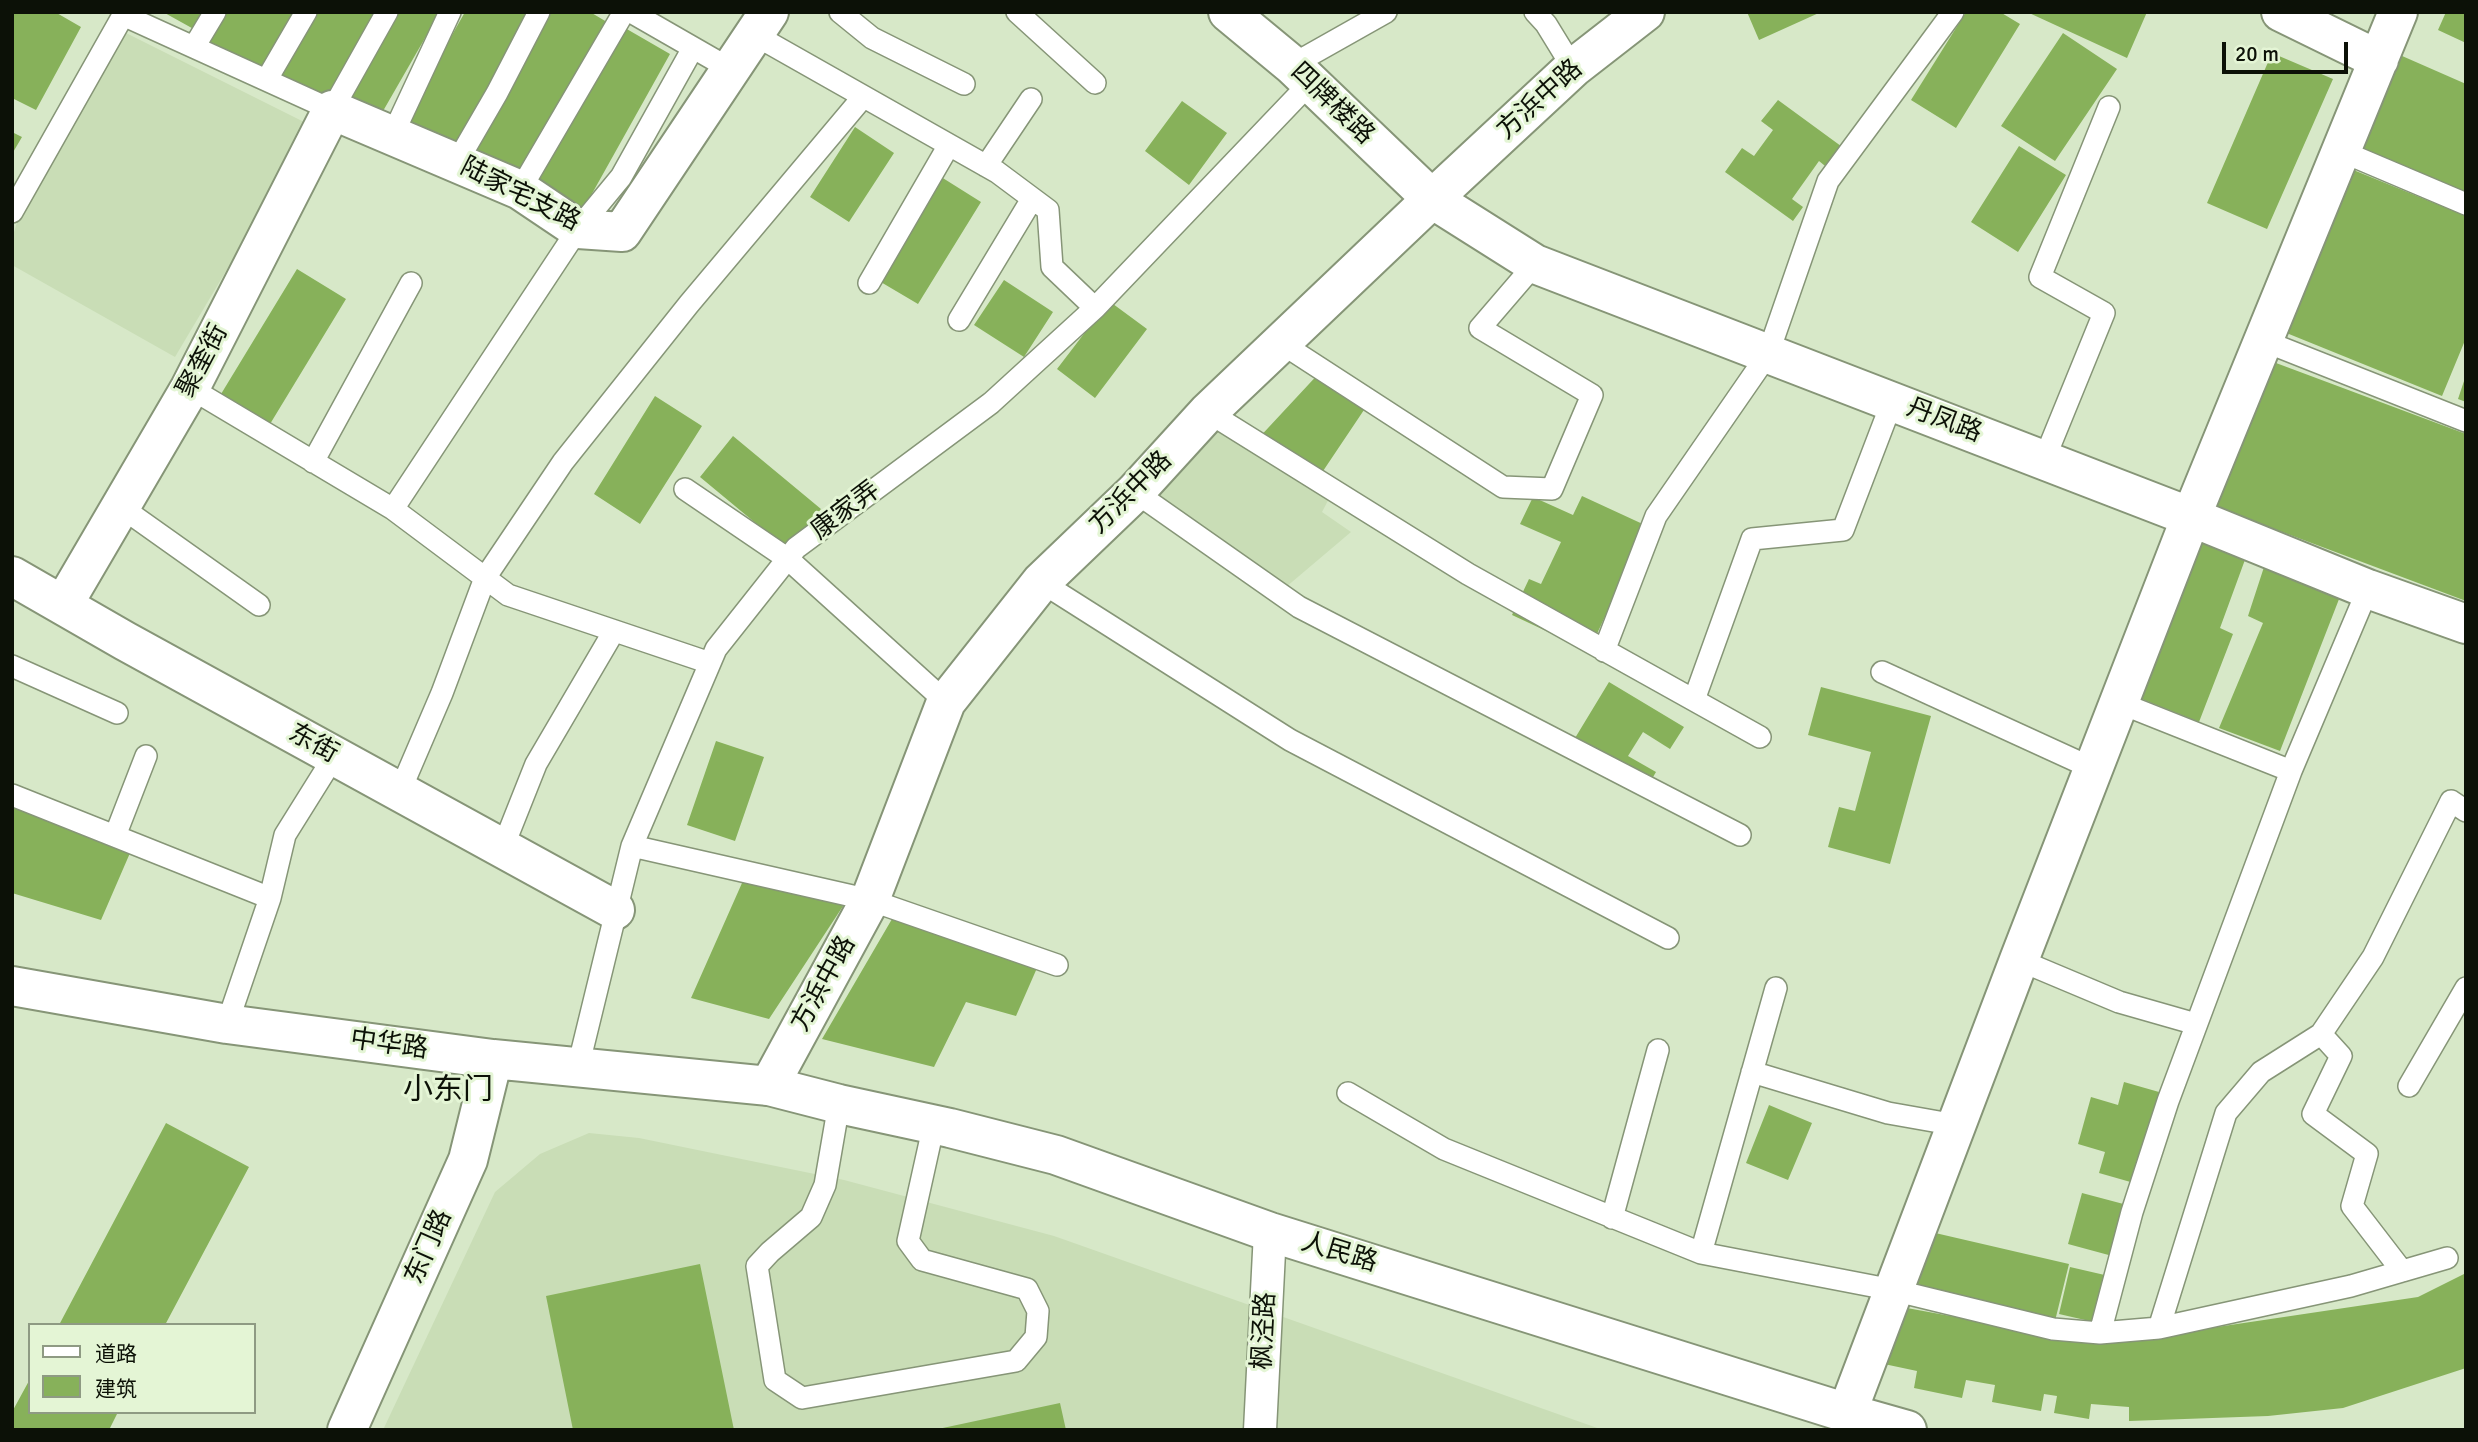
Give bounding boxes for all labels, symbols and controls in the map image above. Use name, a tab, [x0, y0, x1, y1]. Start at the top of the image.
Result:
scale bar	[2226, 28, 2352, 72]
text: 20 m	[2235, 41, 2279, 67]
street label: 方浜中路	[1491, 54, 1589, 146]
street label: 四牌楼路	[1284, 57, 1380, 151]
street label: 陆家宅支路	[455, 152, 585, 238]
street label: 聚奎街	[171, 319, 235, 403]
street label: 丹凤路	[1902, 392, 1986, 450]
street label: 方浜中路	[1083, 445, 1179, 541]
street label: 康家弄	[805, 475, 887, 547]
street label: 东街	[283, 718, 343, 770]
street label: 方浜中路	[785, 931, 863, 1037]
street label: 中华路	[348, 1024, 430, 1066]
district label: 小东门	[403, 1073, 493, 1109]
street label: 东门路	[399, 1205, 459, 1289]
street label: 人民路	[1297, 1227, 1381, 1279]
street label: 枫泾路	[1247, 1291, 1283, 1371]
legend	[28, 1323, 256, 1414]
text: 道路	[95, 1341, 137, 1367]
text: 建筑	[95, 1376, 137, 1402]

